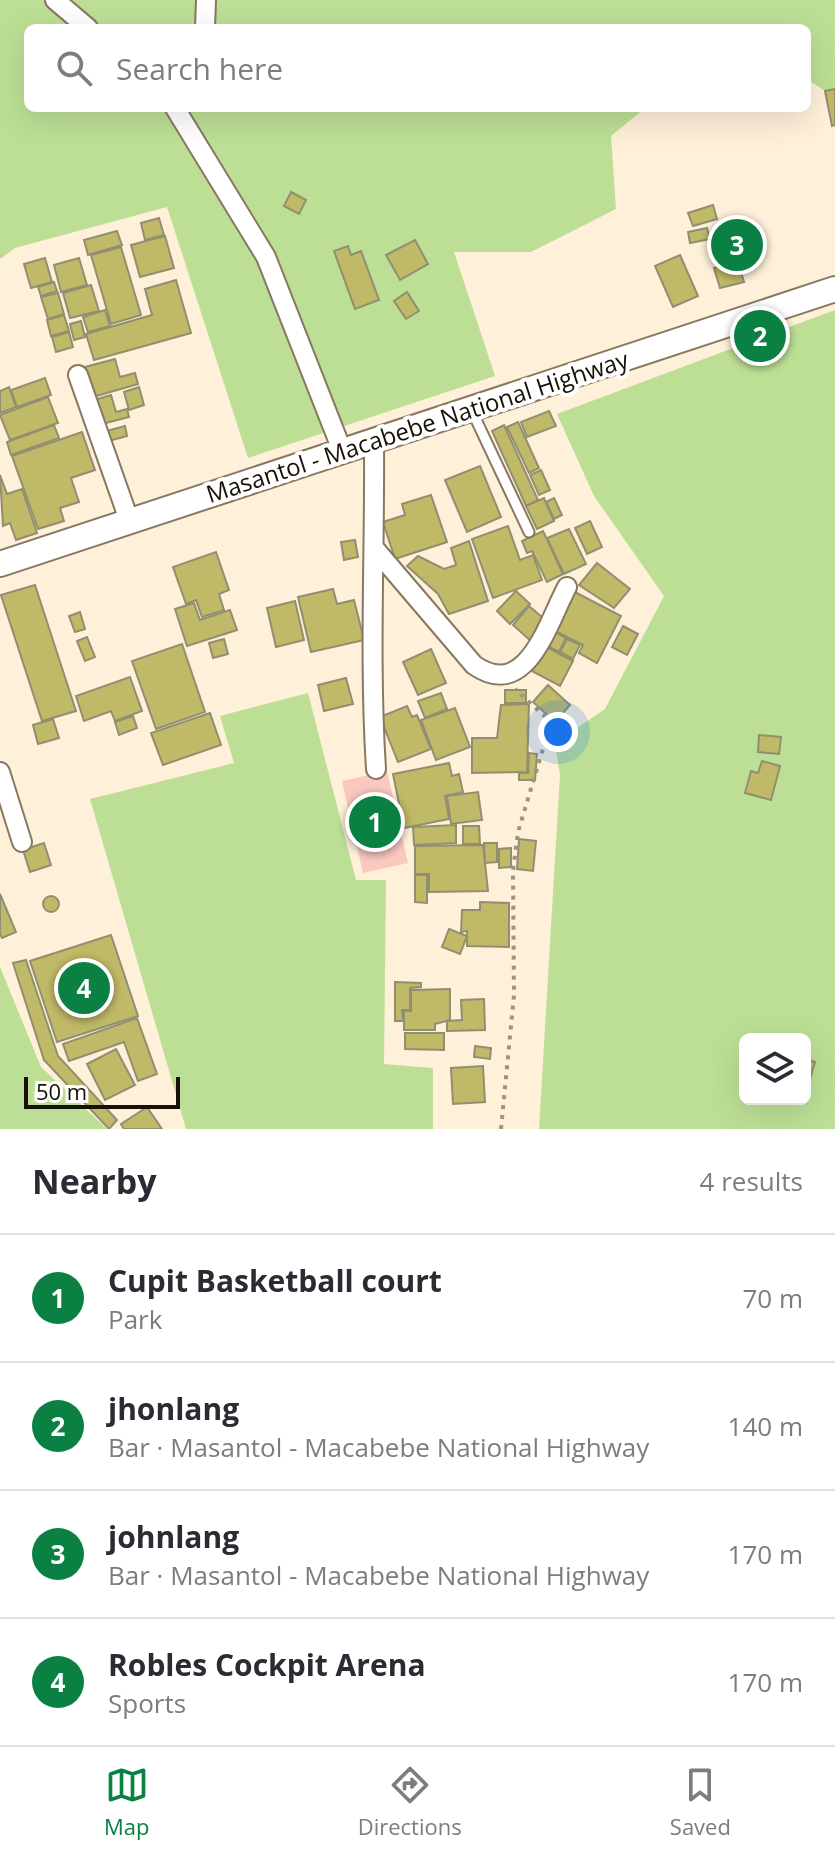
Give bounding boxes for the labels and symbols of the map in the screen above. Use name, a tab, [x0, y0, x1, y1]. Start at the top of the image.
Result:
pin: 3	[711, 215, 763, 275]
pin: 2	[734, 306, 786, 366]
street label: Masantol - Macabebe National Highway	[202, 342, 633, 510]
your location	[538, 712, 578, 752]
pin: 1	[349, 792, 401, 852]
pin: 4	[58, 958, 110, 1018]
scale bar	[24, 1073, 180, 1109]

